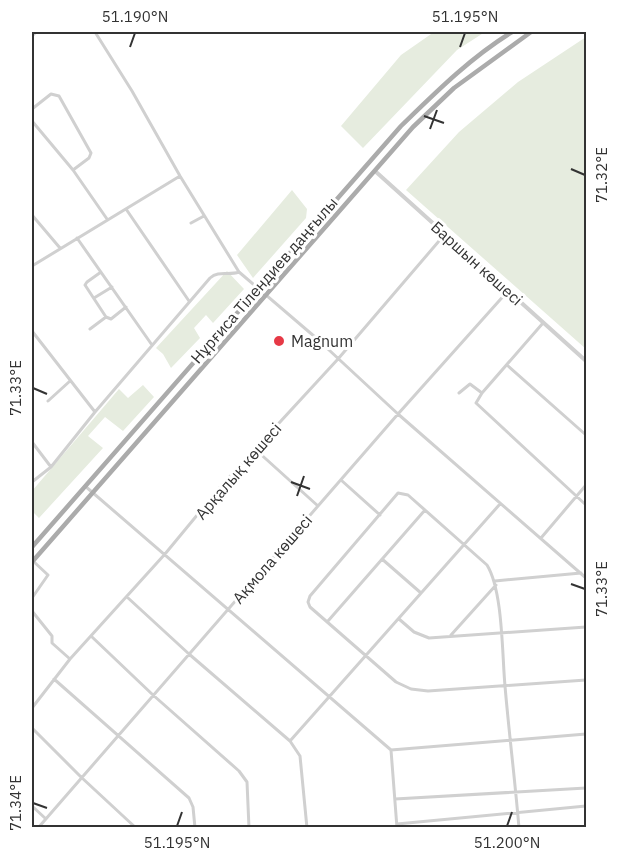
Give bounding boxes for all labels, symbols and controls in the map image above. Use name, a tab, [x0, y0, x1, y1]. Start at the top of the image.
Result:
text: 51.190°N	[102, 7, 168, 26]
text: 51.195°N	[432, 7, 498, 26]
text: 71.32°E	[592, 147, 611, 203]
street label: Нұрғиса Тілендиев даңғылы	[186, 193, 342, 367]
street label: Баршын көшесі	[427, 217, 527, 309]
place label: Magnum	[291, 331, 353, 351]
marker: Magnum	[272, 334, 286, 348]
text: 71.33°E	[6, 360, 25, 416]
street label: Арқалық көшесі	[191, 419, 285, 523]
street label: Ақмола көшесі	[228, 510, 316, 608]
text: 71.33°E	[592, 561, 611, 617]
text: 71.34°E	[6, 775, 25, 831]
text: 51.195°N	[144, 833, 210, 852]
text: 51.200°N	[474, 833, 540, 852]

